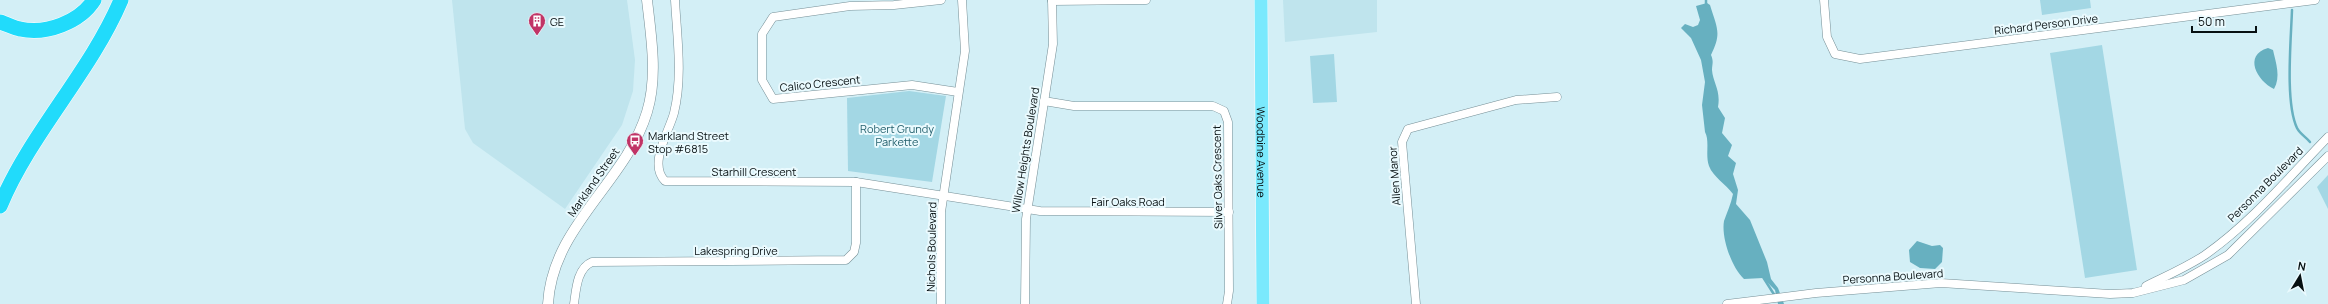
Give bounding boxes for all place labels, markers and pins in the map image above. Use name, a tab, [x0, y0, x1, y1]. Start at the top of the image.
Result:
building icon: GE	[527, 11, 547, 36]
place label: GE	[550, 14, 564, 29]
place label: Markland Street Stop #6815	[648, 128, 729, 156]
bus stop icon: Markland Street Stop #6815	[625, 131, 645, 156]

